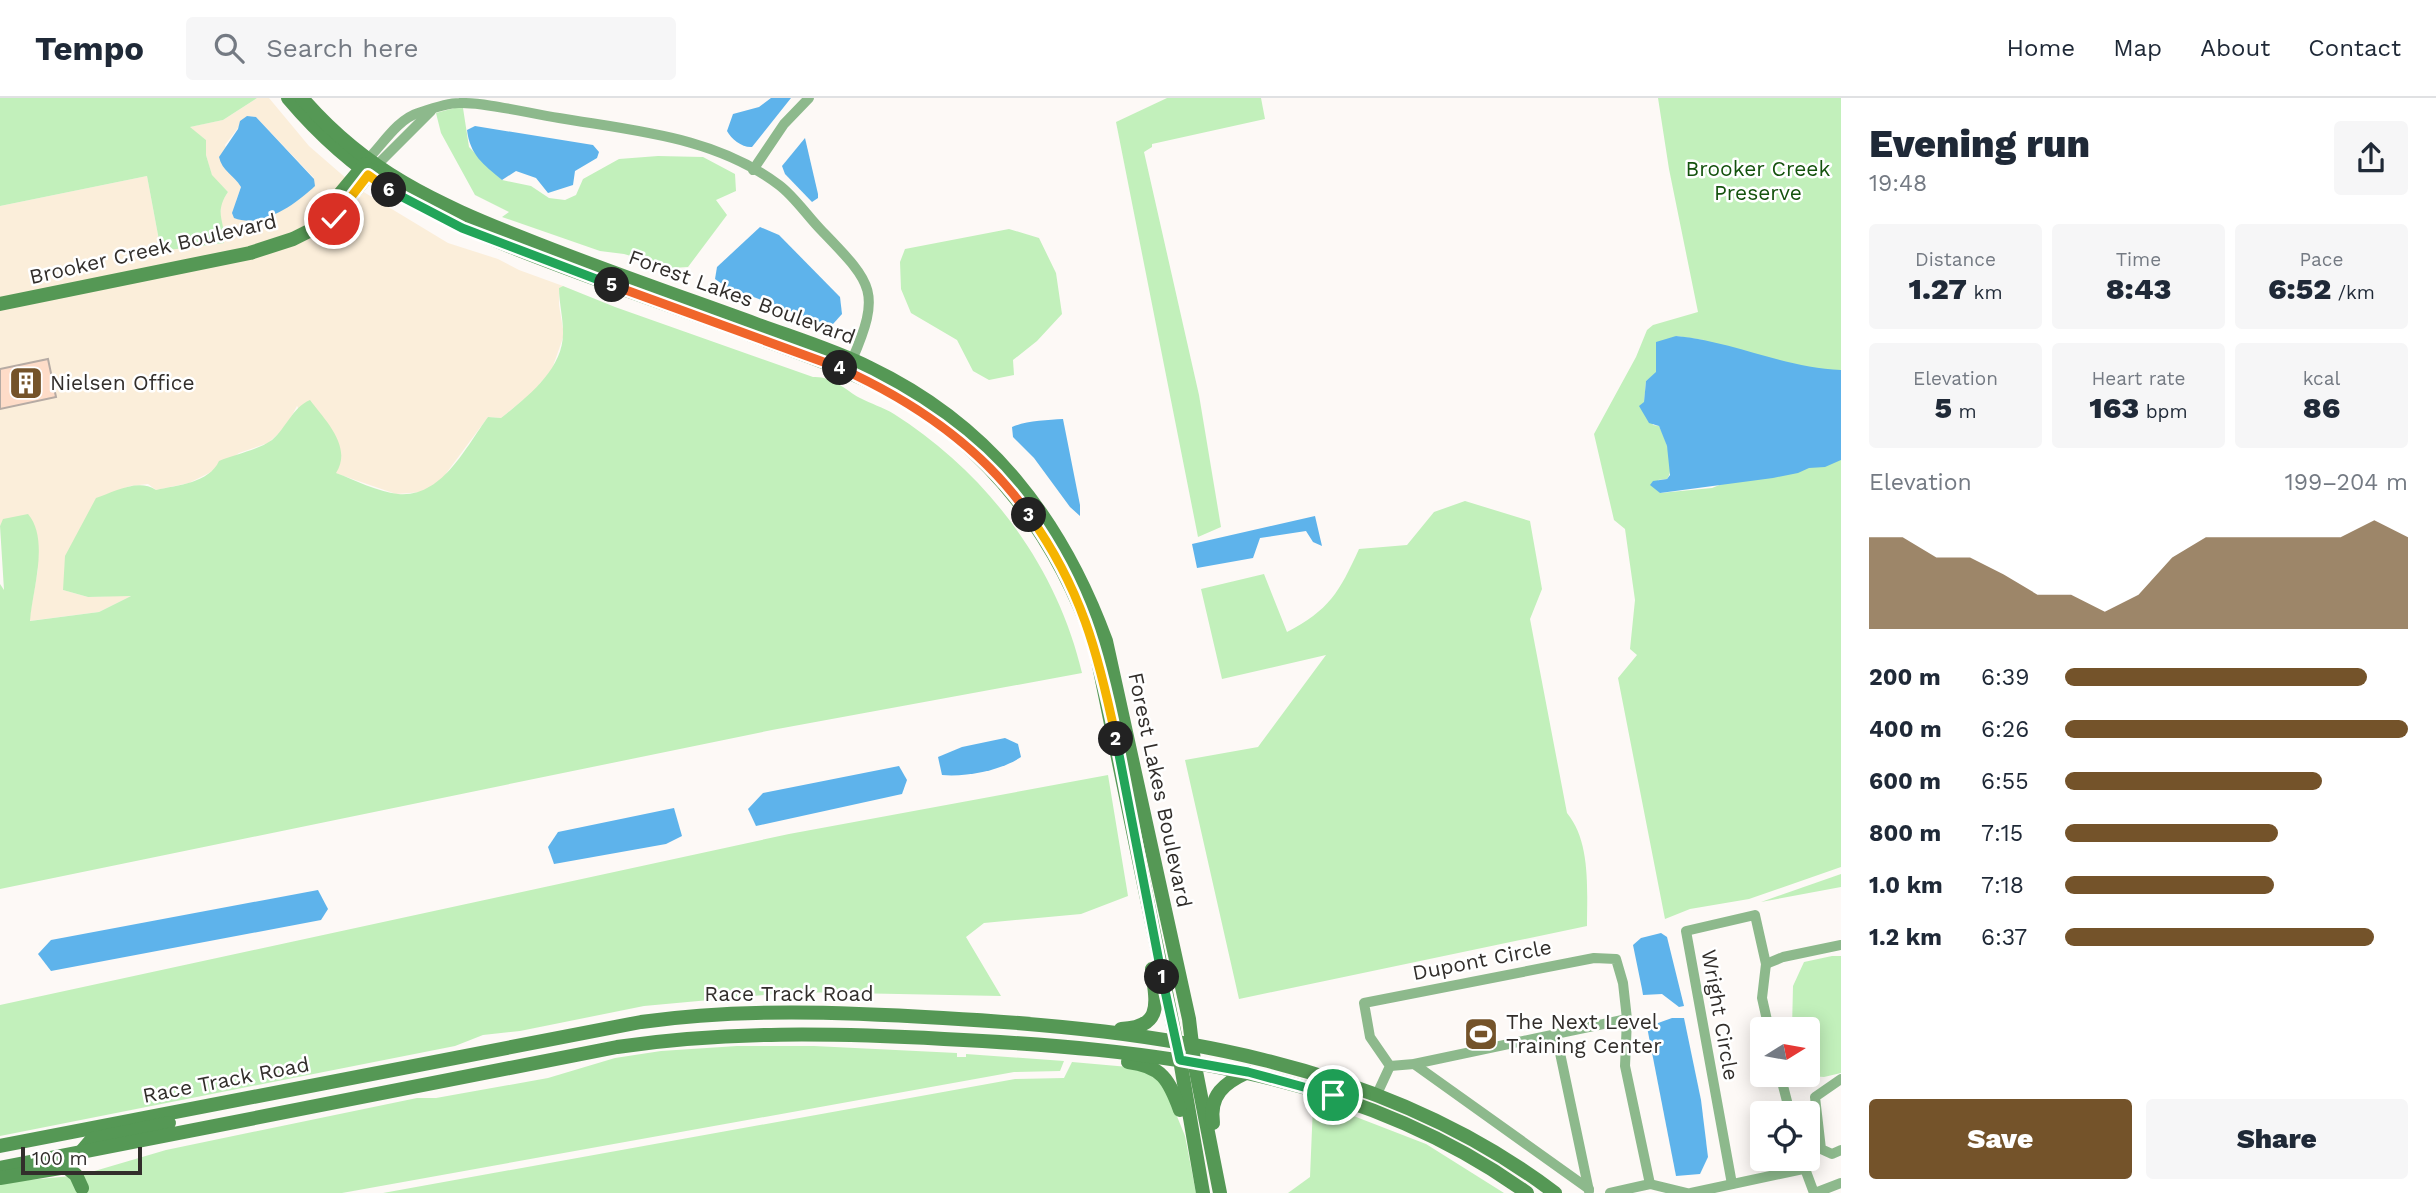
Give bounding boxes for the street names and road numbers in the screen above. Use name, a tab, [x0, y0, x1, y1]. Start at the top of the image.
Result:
street label: Brooker Creek Boulevard	[27, 208, 279, 289]
street label: Forest Lakes Boulevard	[625, 244, 859, 349]
street label: Forest Lakes Boulevard	[1123, 670, 1198, 910]
street label: Dupont Circle	[1410, 934, 1554, 985]
street label: Wright Circle	[1697, 948, 1744, 1082]
street label: Race Track Road	[704, 981, 874, 1006]
street label: Race Track Road	[140, 1051, 311, 1108]

